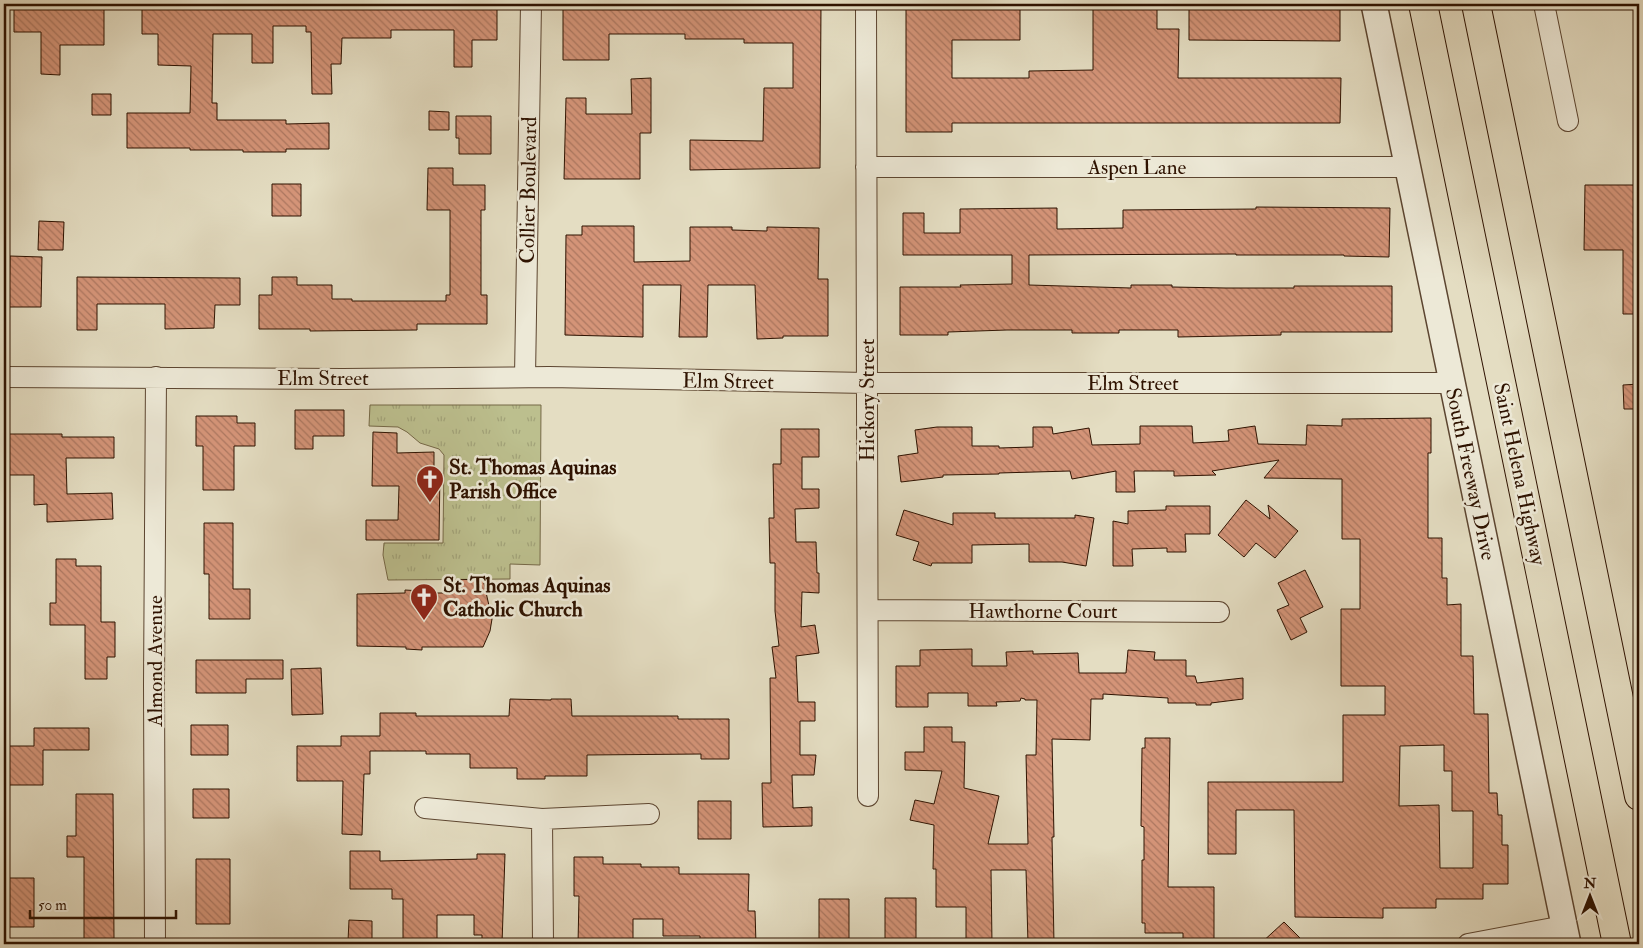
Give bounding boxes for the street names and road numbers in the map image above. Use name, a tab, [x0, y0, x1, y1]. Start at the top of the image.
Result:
street label: Collier Boulevard	[514, 116, 543, 264]
street label: Aspen Lane	[1087, 154, 1187, 181]
street label: Hickory Street	[854, 338, 881, 462]
street label: Elm Street	[277, 365, 369, 392]
street label: Elm Street	[682, 367, 774, 396]
street label: Elm Street	[1087, 370, 1179, 397]
street label: Saint Helena Highway	[1487, 380, 1552, 569]
street label: South Freeway Drive	[1439, 385, 1502, 563]
street label: Almond Avenue	[142, 595, 169, 728]
street label: Hawthorne Court	[968, 598, 1118, 625]

